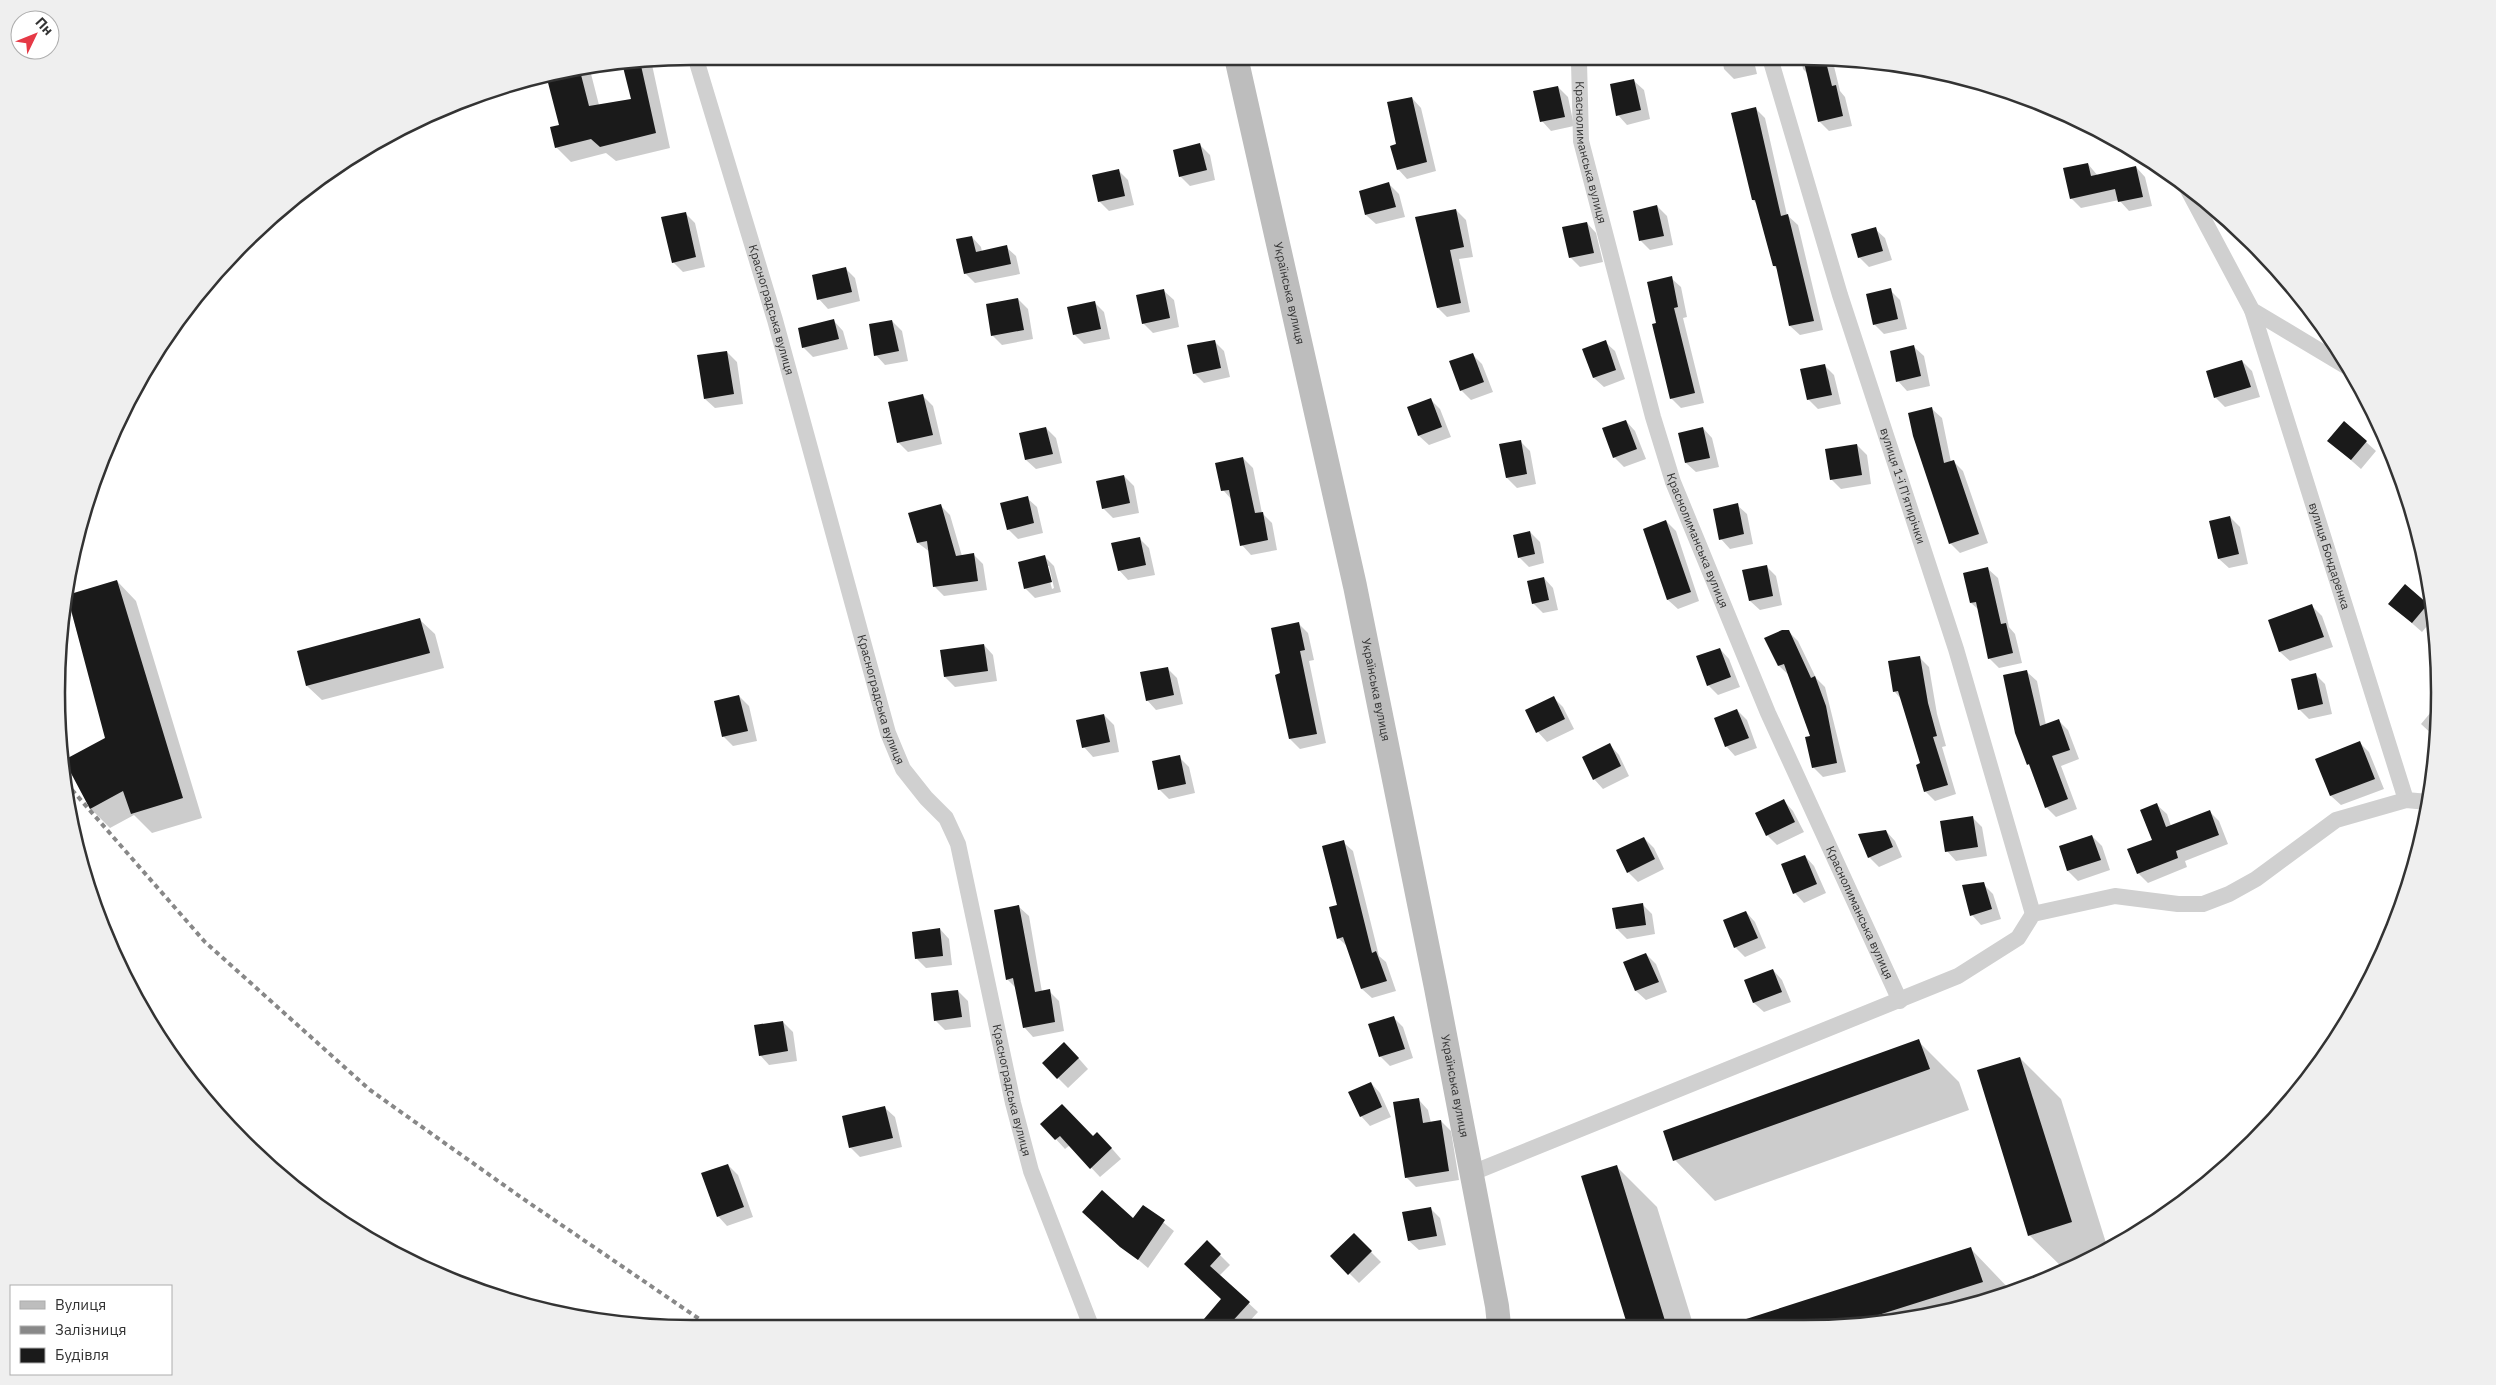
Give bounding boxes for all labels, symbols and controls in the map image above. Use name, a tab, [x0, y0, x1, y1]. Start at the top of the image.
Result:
north arrow	[10, 10, 60, 60]
text: Пн	[32, 13, 57, 39]
street label: Краснолиманська вулиця	[1572, 81, 1610, 225]
street label: Українська вулиця	[1271, 240, 1308, 346]
street label: Красноградська вулиця	[746, 243, 798, 377]
street label: вулиця 1-ї П'ятирічки	[1877, 426, 1929, 546]
street label: Краснолиманська вулиця	[1664, 471, 1732, 610]
street label: вулиця Бондаренка	[2306, 501, 2354, 612]
street label: Красноградська вулиця	[854, 633, 908, 767]
street label: Українська вулиця	[1359, 637, 1394, 742]
street label: Краснолиманська вулиця	[1823, 843, 1897, 981]
street label: Красноградська вулиця	[989, 1023, 1035, 1158]
street label: Українська вулиця	[1438, 1033, 1473, 1139]
legend	[10, 1285, 172, 1375]
text: Вулиця	[55, 1295, 106, 1314]
text: Залізниця	[55, 1320, 126, 1339]
text: Будівля	[55, 1345, 109, 1364]

